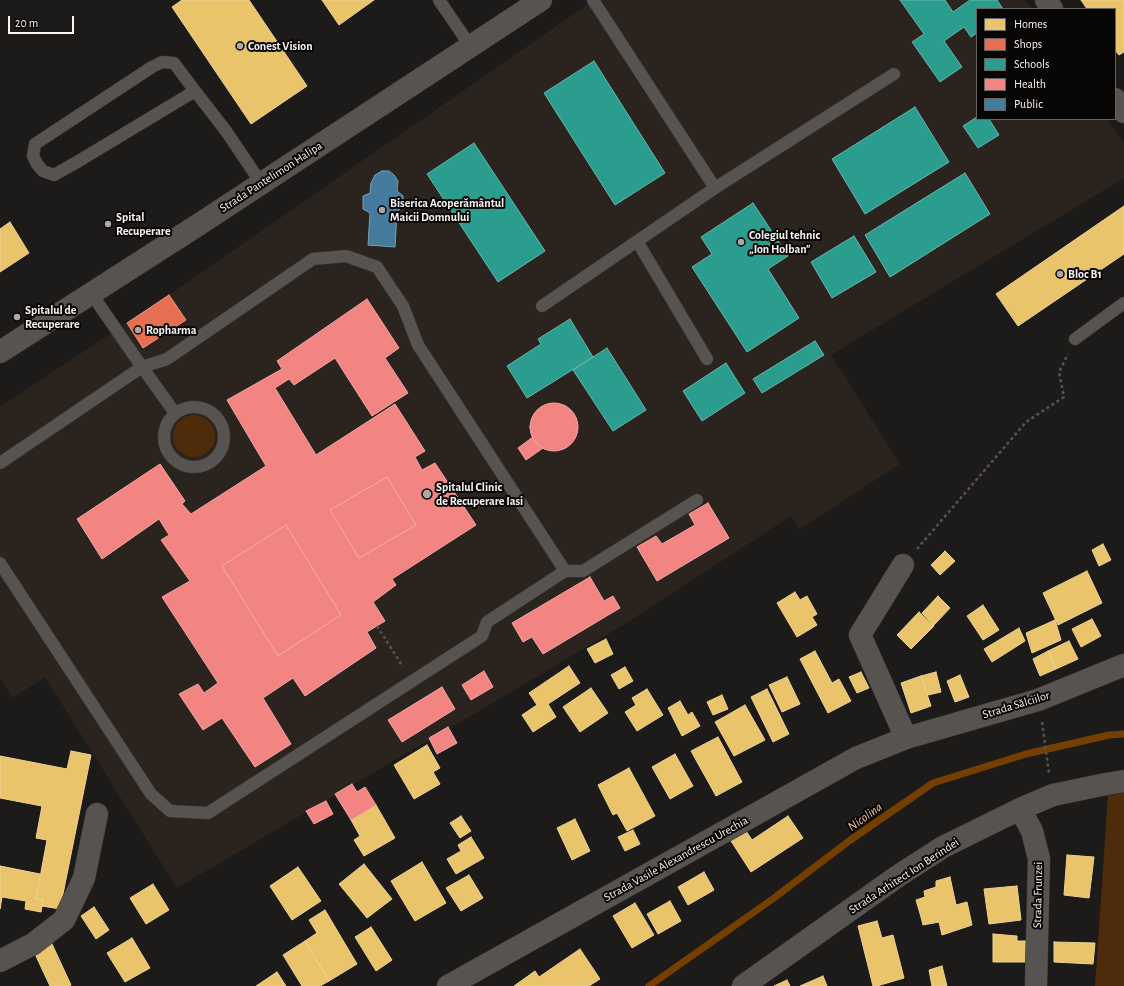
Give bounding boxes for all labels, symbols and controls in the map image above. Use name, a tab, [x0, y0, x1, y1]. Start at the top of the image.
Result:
scale bar	[10, 8, 76, 34]
legend	[976, 8, 1116, 120]
text: 20 m	[15, 17, 38, 29]
text: Homes	[1014, 18, 1047, 30]
text: Shops	[1014, 38, 1042, 50]
place label: Conest Vision	[248, 39, 312, 53]
marker: Conest Vision	[235, 41, 245, 51]
text: Schools	[1014, 58, 1049, 70]
text: Health	[1014, 78, 1046, 90]
text: Public	[1014, 98, 1043, 110]
street label: Strada Pantelimon Halipa	[217, 138, 325, 216]
place label: Biserica Acoperământul Maicii Domnului	[390, 196, 504, 224]
marker: Biserica Acoperământul Maicii Domnului	[377, 205, 387, 215]
place label: Spital Recuperare	[116, 210, 171, 238]
marker: Spital Recuperare	[103, 219, 113, 229]
place label: Colegiul tehnic „Ion Holban”	[749, 228, 820, 256]
marker: Colegiul tehnic „Ion Holban”	[736, 237, 746, 247]
place label: Bloc B1	[1068, 267, 1102, 281]
marker: Bloc B1	[1055, 269, 1065, 279]
place label: Spitalul de Recuperare	[25, 303, 80, 331]
marker: Spitalul de Recuperare	[12, 312, 22, 322]
place label: Ropharma	[146, 323, 197, 337]
marker: Ropharma	[133, 325, 143, 335]
place label: Spitalul Clinic de Recuperare Iasi	[436, 480, 523, 508]
marker: Spitalul Clinic de Recuperare Iasi	[421, 488, 433, 500]
street label: Strada Sălciilor	[981, 688, 1051, 722]
water label: Nicolina	[845, 799, 885, 835]
street label: Strada Vasile Alexandrescu Urechia	[601, 813, 751, 905]
street label: Strada Arhitect Ion Berindei	[846, 835, 962, 917]
street label: Strada Frunzei	[1030, 862, 1046, 928]

